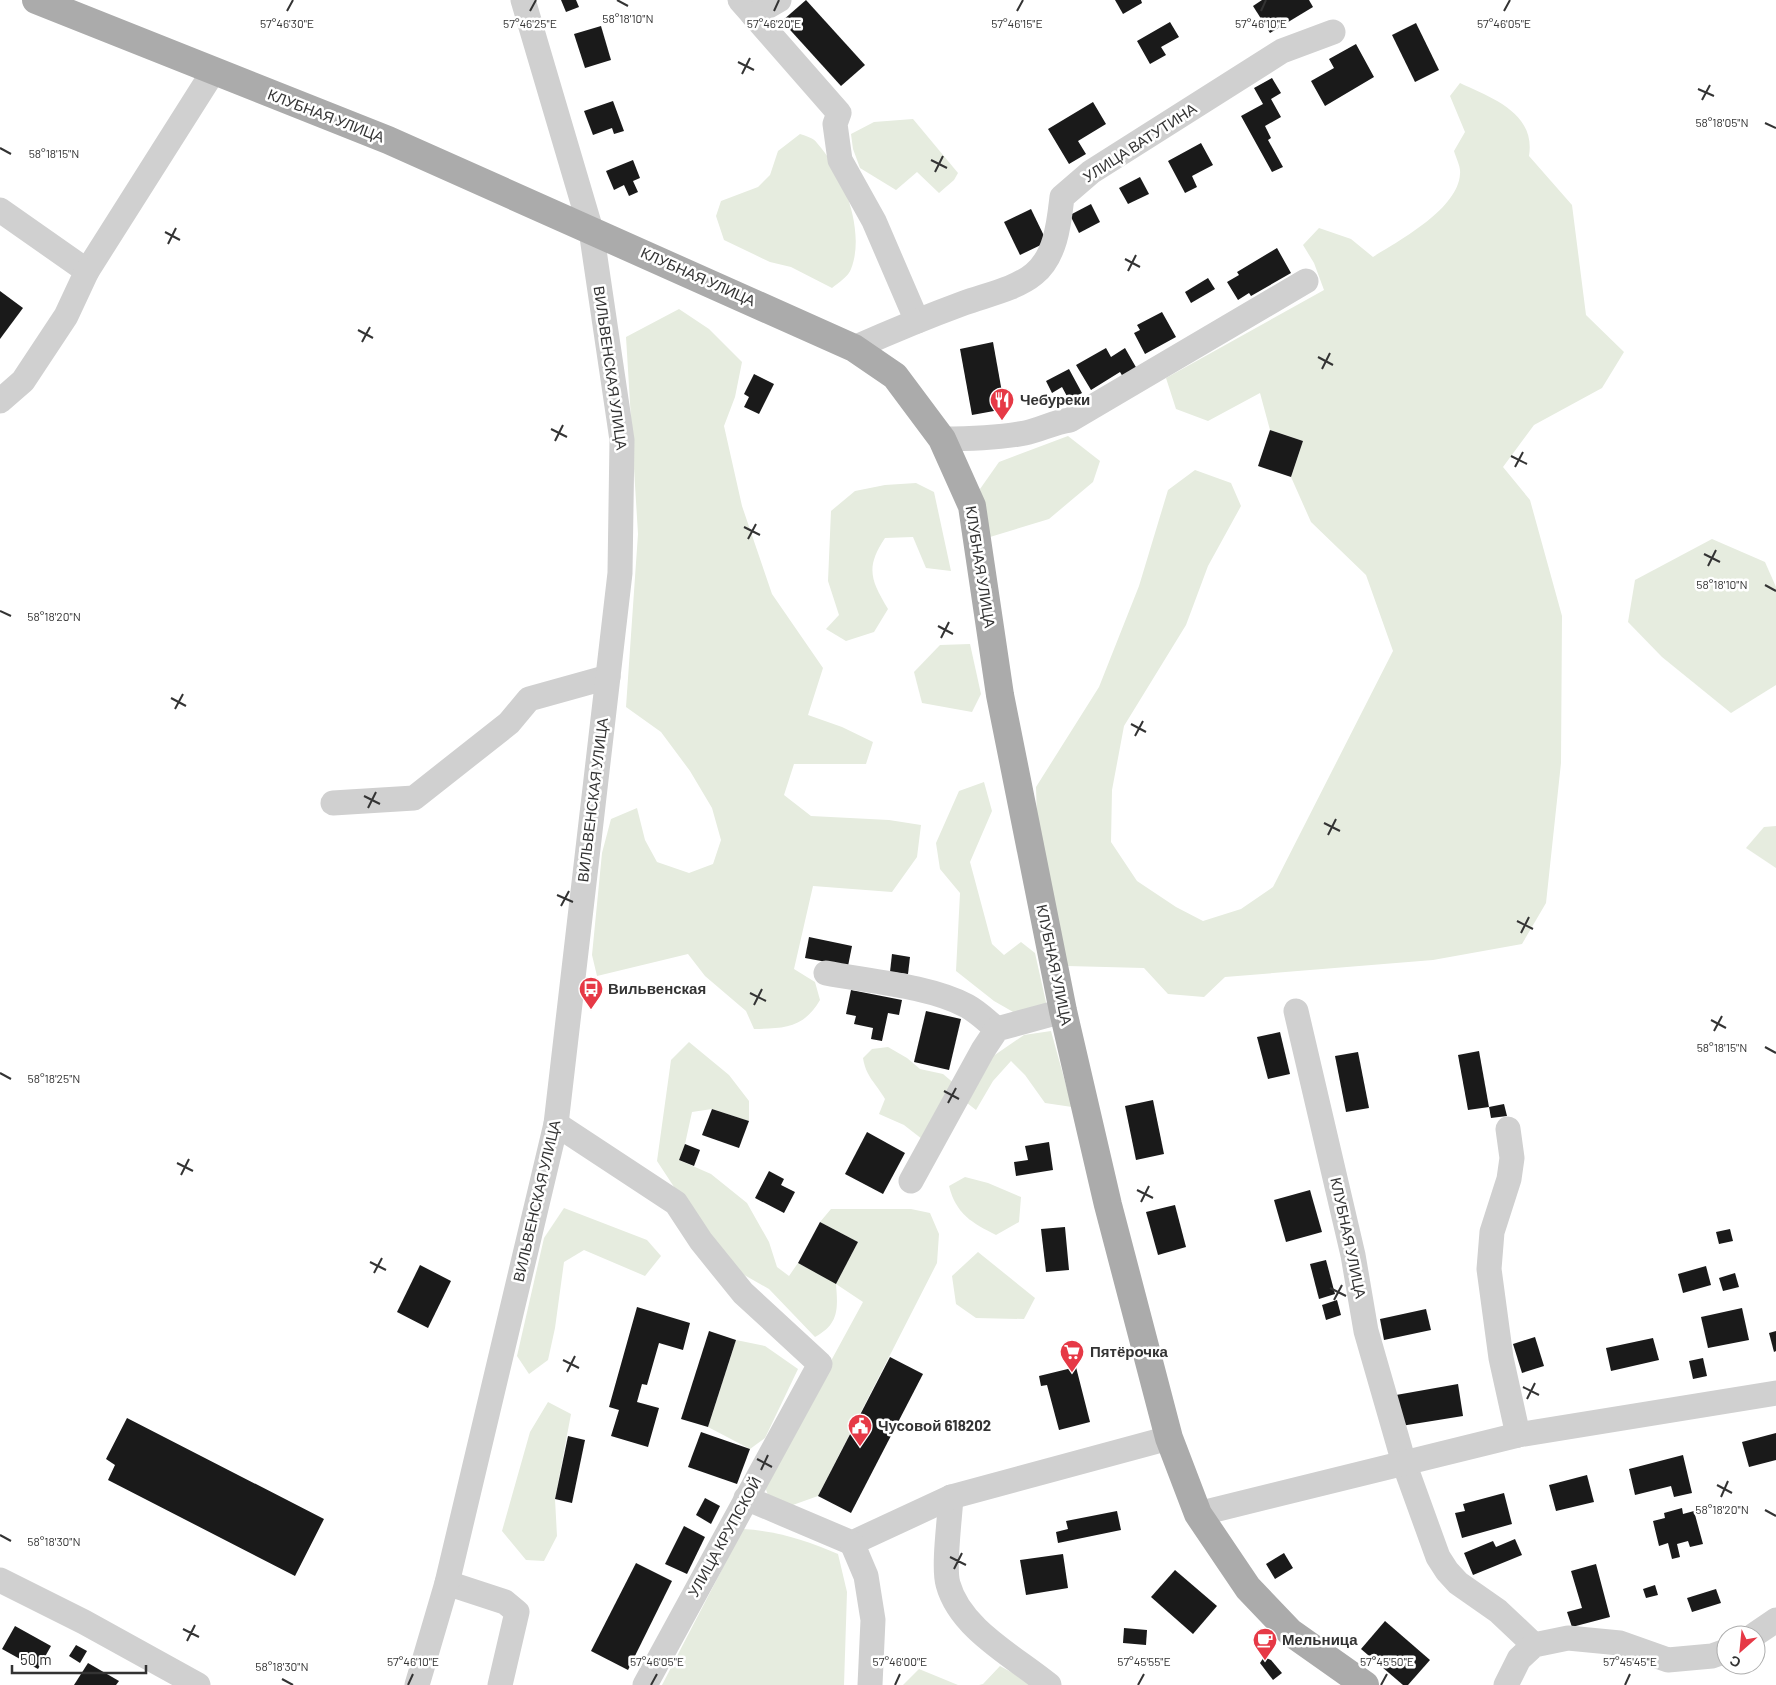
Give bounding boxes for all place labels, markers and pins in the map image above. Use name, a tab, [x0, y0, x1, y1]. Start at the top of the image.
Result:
restaurant icon: Чебуреки	[989, 387, 1015, 421]
place label: Чебуреки	[1020, 390, 1090, 408]
bus stop icon: Вильвенская	[578, 976, 604, 1010]
place label: Вильвенская	[608, 979, 706, 997]
supermarket icon: Пятёрочка	[1059, 1339, 1085, 1373]
place label: Пятёрочка	[1090, 1342, 1168, 1360]
public building icon: Чусовой 618202	[847, 1413, 873, 1447]
place label: Чусовой 618202	[878, 1416, 991, 1434]
cafe icon: Мельница	[1252, 1627, 1278, 1661]
place label: Мельница	[1282, 1630, 1358, 1648]

